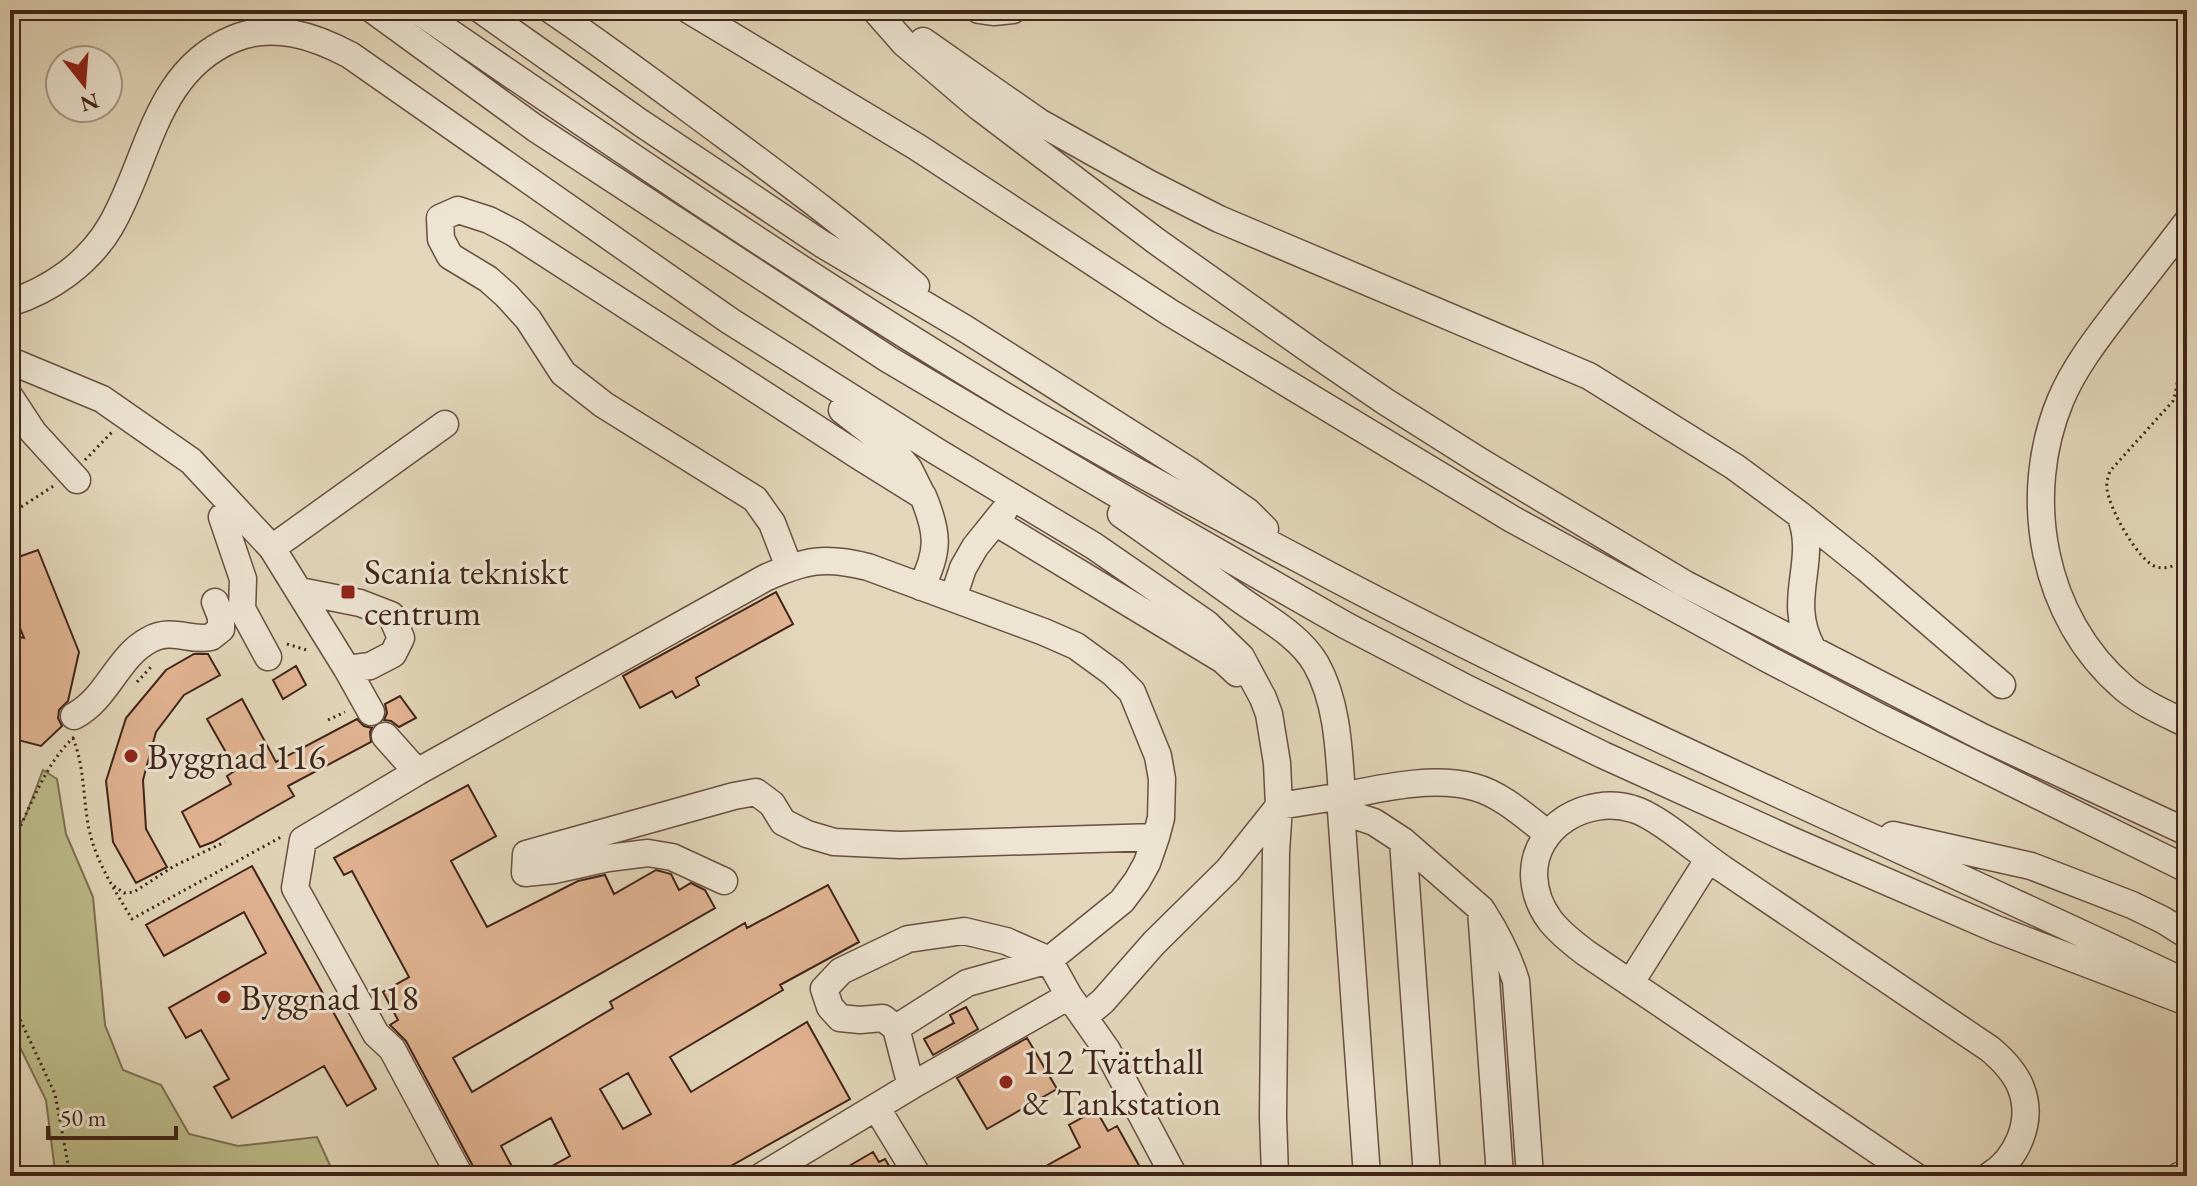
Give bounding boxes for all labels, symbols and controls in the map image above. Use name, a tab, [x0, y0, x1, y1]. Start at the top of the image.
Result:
north arrow	[44, 44, 124, 124]
text: N	[77, 86, 102, 119]
place label: Scania tekniskt centrum	[364, 548, 569, 636]
marker: Scania tekniskt centrum	[339, 583, 357, 601]
place label: Byggnad 116	[147, 733, 326, 780]
marker: Byggnad 116	[122, 747, 140, 765]
place label: Byggnad 118	[240, 974, 419, 1021]
marker: Byggnad 118	[215, 988, 233, 1006]
place label: 112 Tvätthall & Tankstation	[1022, 1038, 1221, 1126]
marker: 112 Tvätthall & Tankstation	[997, 1073, 1015, 1091]
scale bar	[48, 1090, 176, 1140]
text: 50 m	[60, 1102, 107, 1133]

